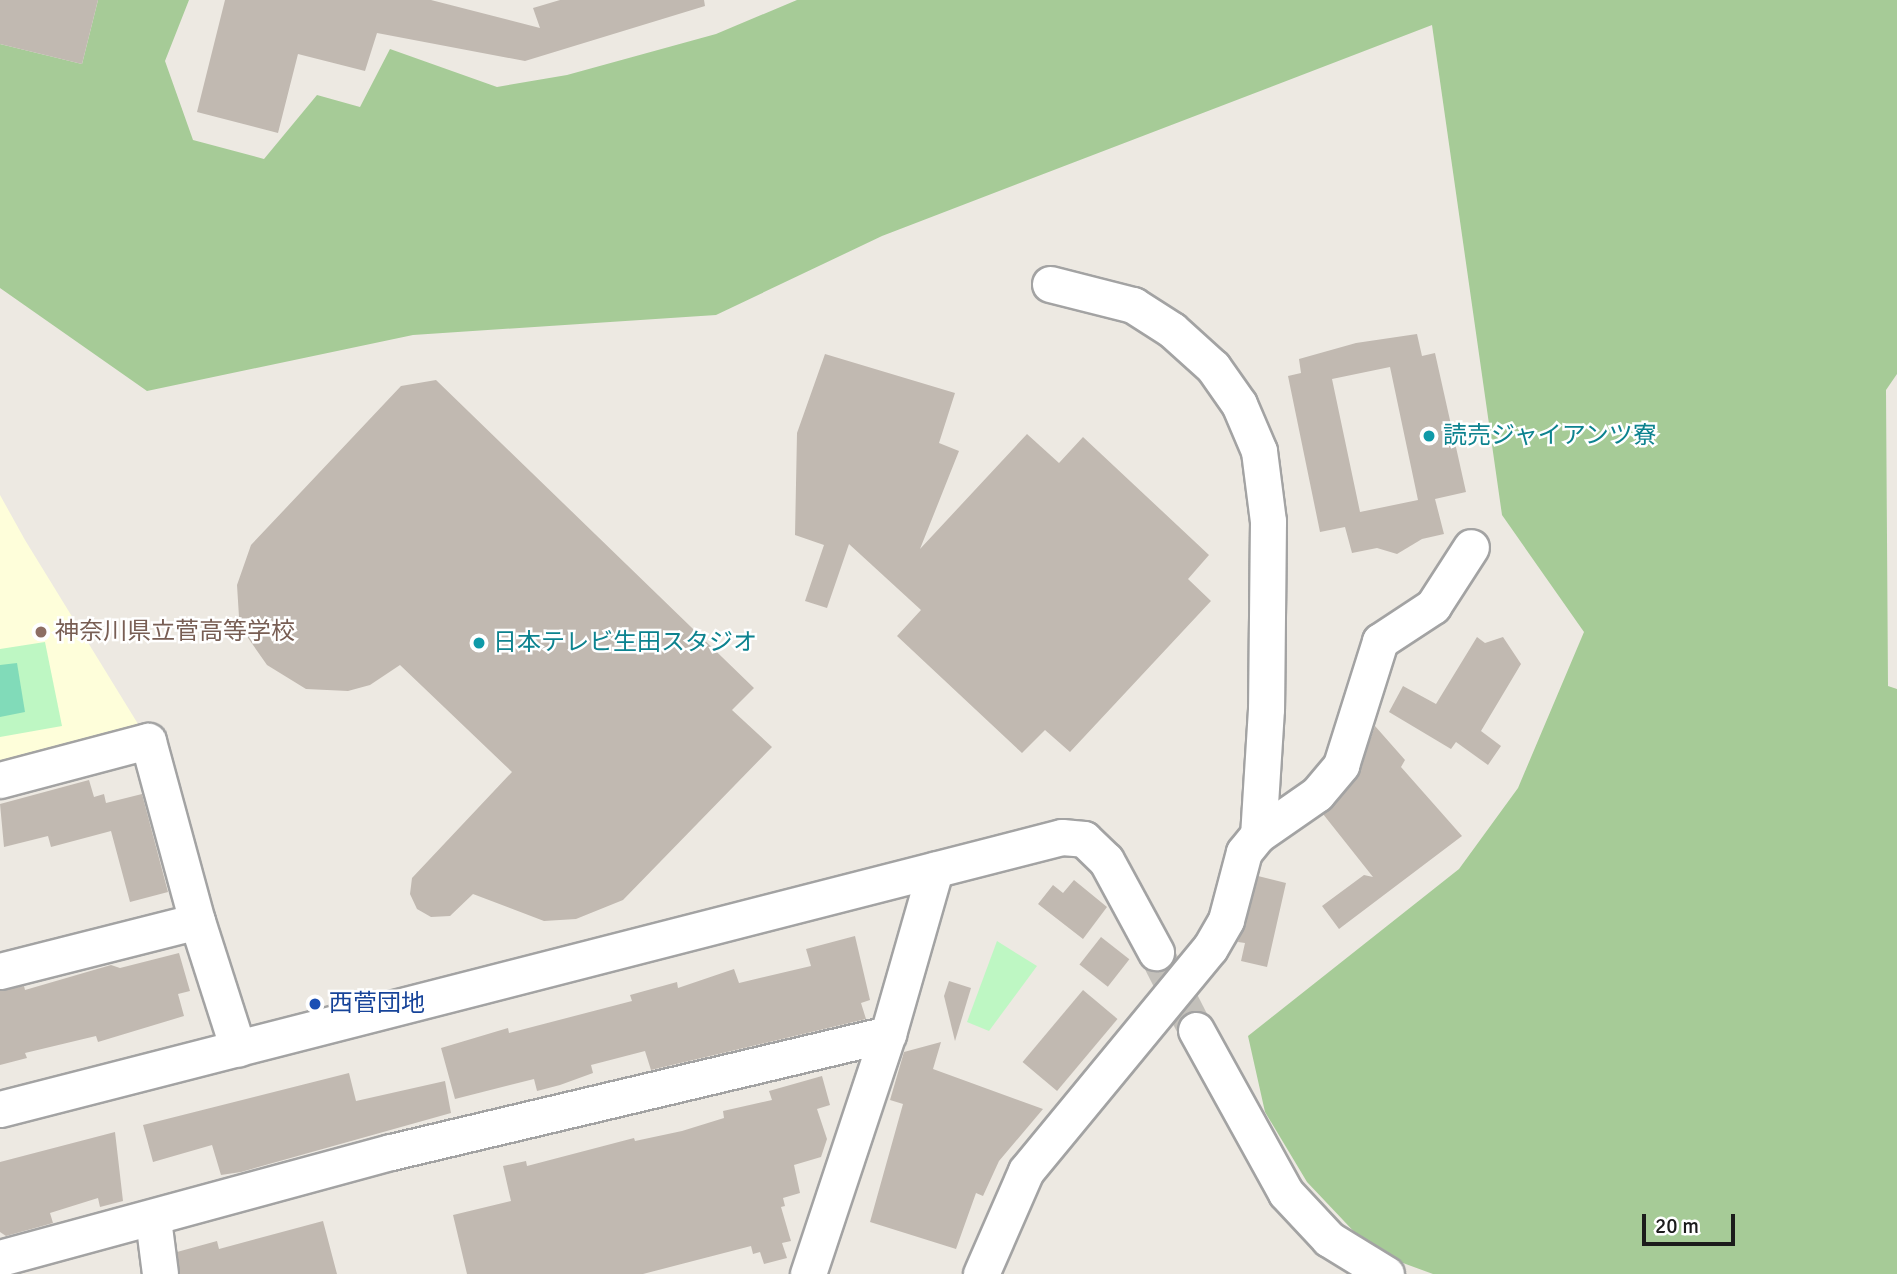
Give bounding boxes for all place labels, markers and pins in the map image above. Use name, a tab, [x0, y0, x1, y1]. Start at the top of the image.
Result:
place label: 読売ジャイアンツ寮	[1443, 422, 1659, 450]
marker: 読売ジャイアンツ寮	[1421, 428, 1437, 444]
place label: 神奈川県立菅高等学校	[55, 618, 295, 646]
marker: 神奈川県立菅高等学校	[33, 624, 49, 640]
place label: 日本テレビ生田スタジオ	[493, 629, 757, 657]
marker: 日本テレビ生田スタジオ	[471, 635, 487, 651]
place label: 西菅団地	[329, 990, 425, 1018]
marker: 西菅団地	[307, 996, 323, 1012]

